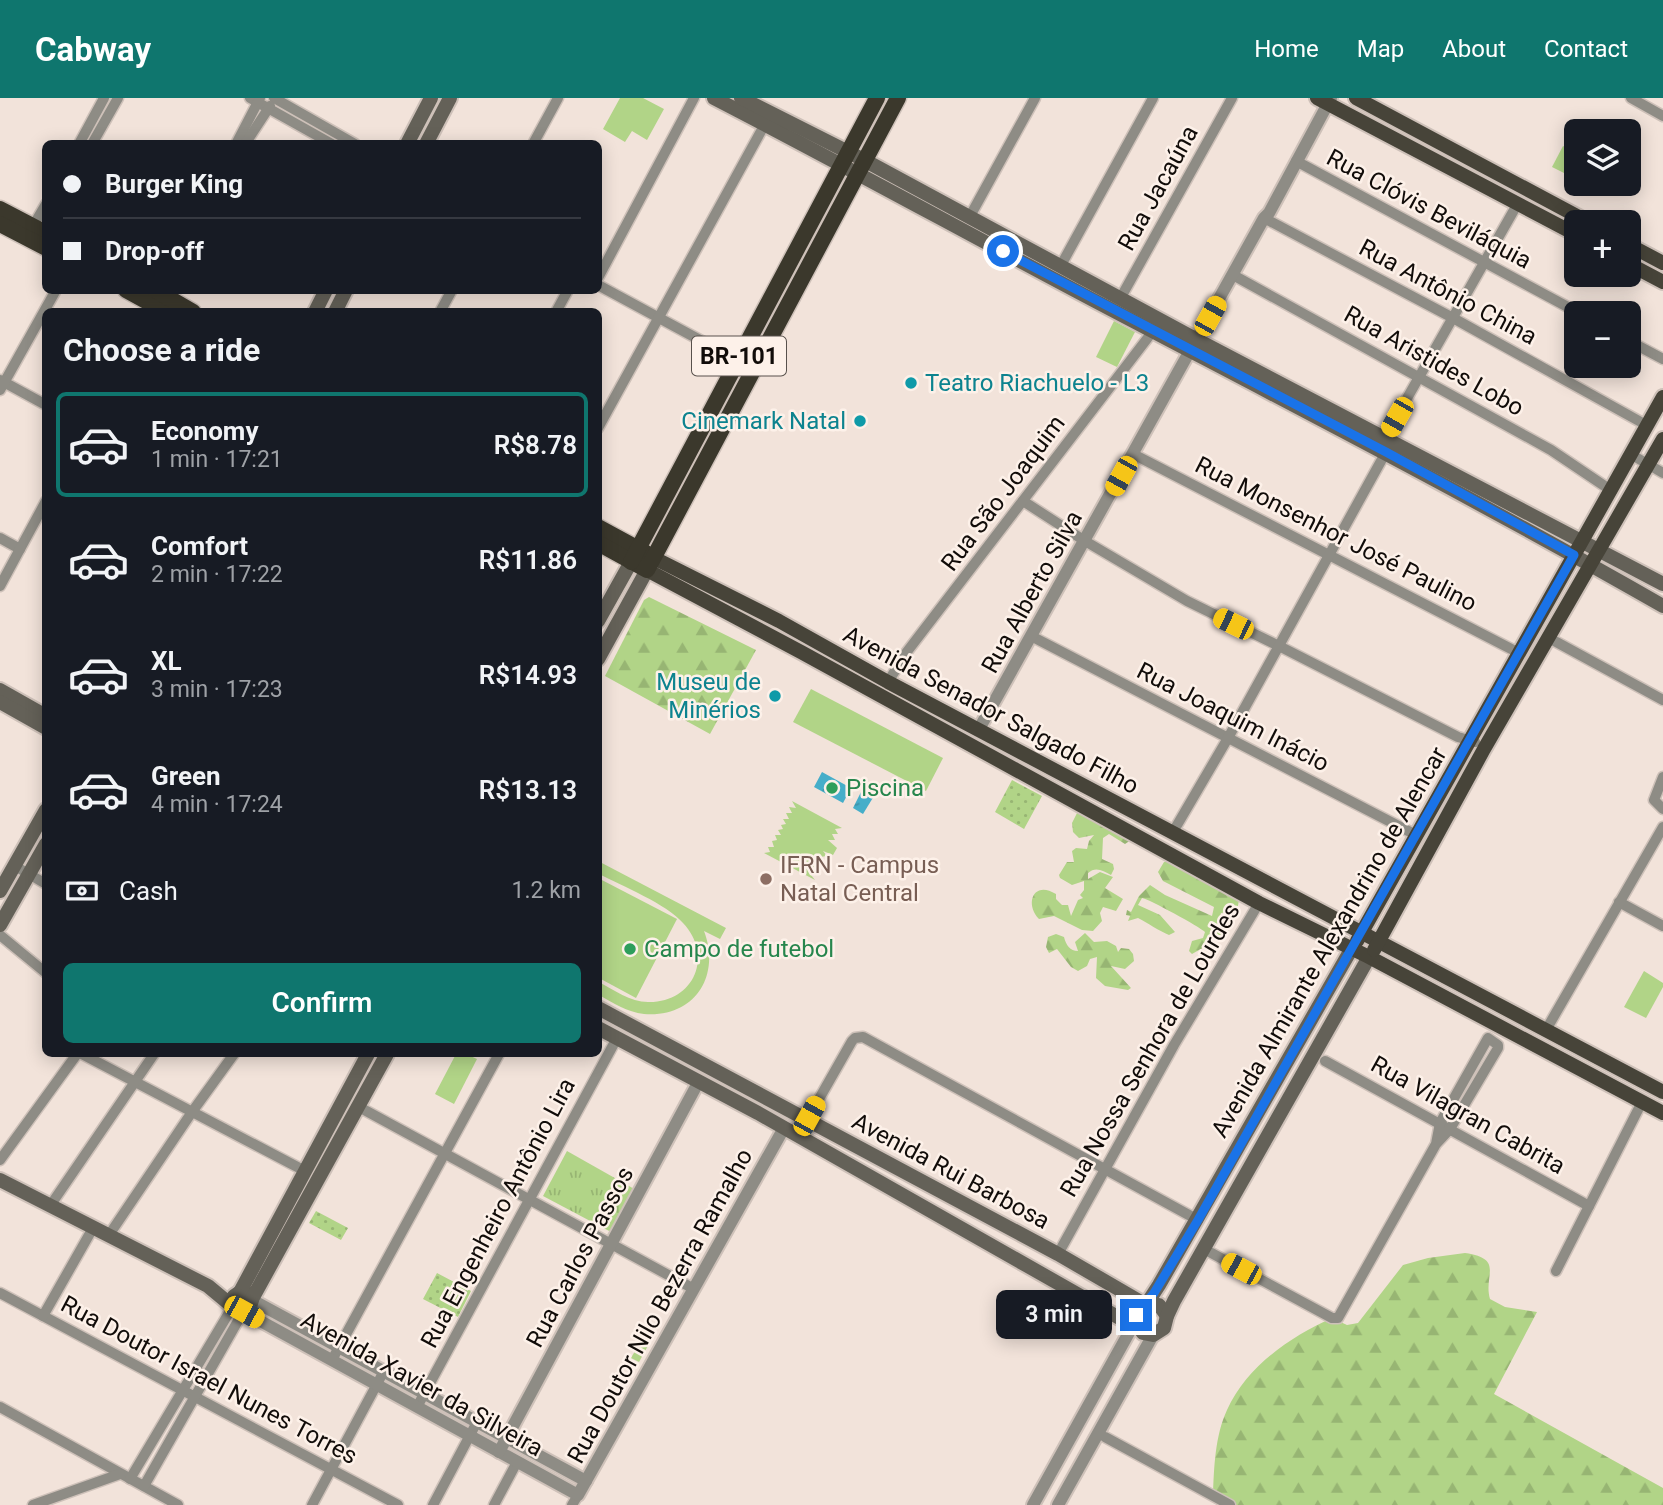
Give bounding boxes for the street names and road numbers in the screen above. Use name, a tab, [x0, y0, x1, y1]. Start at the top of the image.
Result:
street label: Rua Jacaúna	[1112, 121, 1204, 255]
street label: Rua Clóvis Beviláquia	[1322, 143, 1536, 275]
street label: Rua Antônio China	[1354, 233, 1542, 351]
street label: Rua Aristides Lobo	[1339, 300, 1529, 422]
road number: BR-101	[692, 336, 786, 376]
street label: Rua São Joaquim	[935, 410, 1071, 576]
street label: Rua Monsenhor José Paulino	[1191, 451, 1481, 617]
street label: Rua Alberto Silva	[976, 506, 1088, 678]
street label: Avenida Senador Salgado Filho	[839, 620, 1143, 800]
street label: Rua Joaquim Inácio	[1132, 656, 1334, 778]
street label: Avenida Almirante Alexandrino de Alencar	[1205, 742, 1453, 1142]
street label: Rua Nossa Senhora de Lourdes	[1054, 898, 1246, 1202]
street label: Rua Vilagran Cabrita	[1366, 1050, 1570, 1180]
street label: Rua Engenheiro Antônio Lira	[415, 1073, 581, 1353]
street label: Avenida Rui Barbosa	[848, 1107, 1054, 1235]
street label: Rua Doutor Nilo Bezerra Ramalho	[562, 1144, 758, 1468]
street label: Rua Carlos Passos	[521, 1162, 639, 1352]
street label: Rua Doutor Israel Nunes Torres	[56, 1290, 362, 1470]
street label: Avenida Xavier da Silveira	[296, 1306, 548, 1462]

